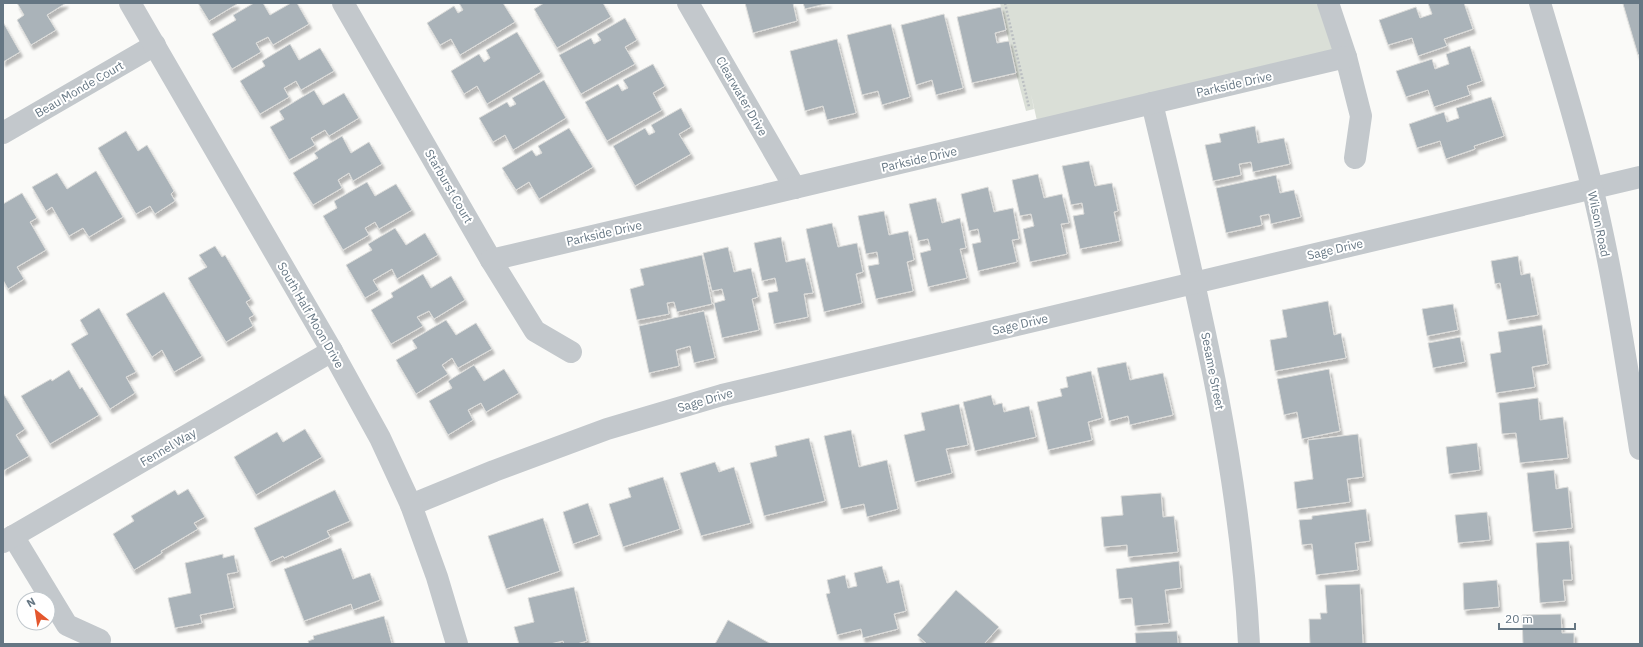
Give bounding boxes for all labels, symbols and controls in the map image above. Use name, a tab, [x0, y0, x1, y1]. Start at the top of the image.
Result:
street label: Clearwater Drive	[713, 53, 771, 139]
street label: Beau Monde Court	[32, 58, 126, 120]
street label: Parkside Drive	[1195, 68, 1274, 100]
street label: Parkside Drive	[880, 143, 959, 175]
street label: Starburst Court	[422, 146, 476, 226]
street label: Wilson Road	[1585, 190, 1613, 258]
street label: Parkside Drive	[565, 217, 644, 249]
street label: Sage Drive	[1306, 235, 1365, 263]
street label: South Half Moon Drive	[275, 259, 348, 371]
street label: Sage Drive	[991, 310, 1050, 338]
street label: Sesame Street	[1198, 331, 1228, 411]
street label: Sage Drive	[676, 385, 735, 415]
street label: Fennel Way	[137, 425, 199, 469]
north arrow	[16, 591, 56, 631]
text: N	[24, 594, 38, 610]
scale bar	[1499, 605, 1575, 631]
text: 20 m	[1505, 611, 1533, 626]

